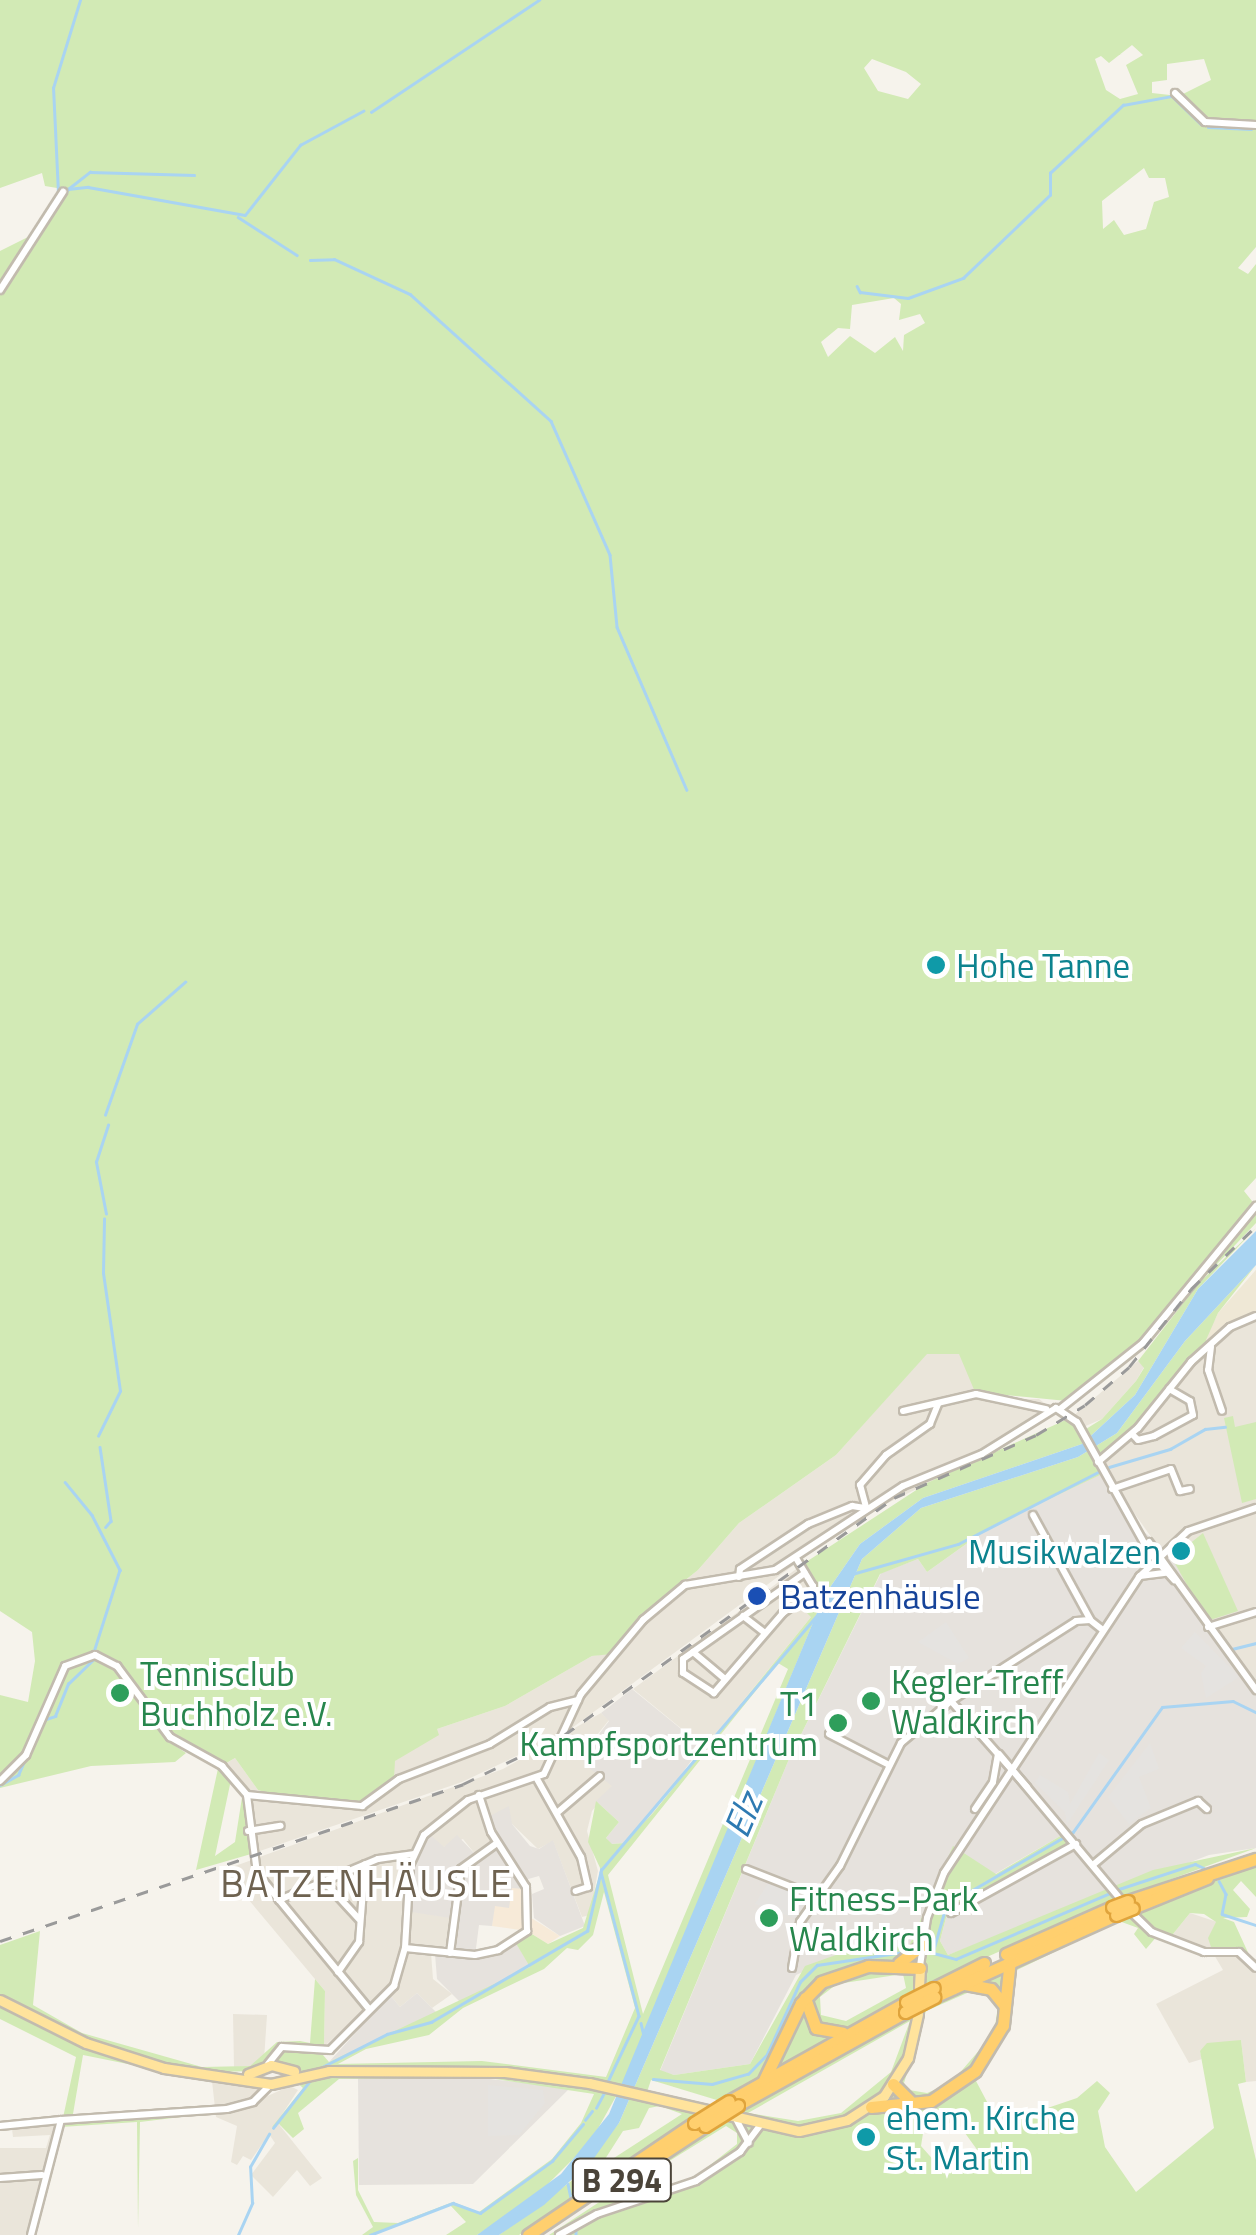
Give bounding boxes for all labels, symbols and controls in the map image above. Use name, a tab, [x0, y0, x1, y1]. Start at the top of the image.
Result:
place label: Hohe Tanne	[956, 944, 1130, 986]
marker: Hohe Tanne	[925, 954, 947, 976]
place label: Musikwalzen	[968, 1530, 1161, 1572]
marker: Musikwalzen	[1170, 1540, 1192, 1562]
place label: Batzenhäusle	[780, 1575, 981, 1617]
marker: Batzenhäusle	[744, 1583, 770, 1609]
place label: Tennisclub Buchholz e.V.	[140, 1652, 333, 1734]
place label: Kegler-Treff Waldkirch	[891, 1660, 1063, 1742]
marker: Tennisclub Buchholz e.V.	[109, 1682, 131, 1704]
place label: T1 Kampfsportzentrum	[519, 1682, 818, 1764]
marker: Kegler-Treff Waldkirch	[860, 1690, 882, 1712]
marker: T1 Kampfsportzentrum	[827, 1712, 849, 1734]
water label: Elz	[714, 1786, 772, 1844]
district label: BATZENHÄUSLE	[220, 1861, 514, 1907]
place label: Fitness-Park Waldkirch	[789, 1877, 978, 1959]
marker: Fitness-Park Waldkirch	[758, 1907, 780, 1929]
place label: ehem. Kirche St. Martin	[886, 2096, 1076, 2178]
marker: ehem. Kirche St. Martin	[855, 2126, 877, 2148]
road number: B 294	[570, 2153, 674, 2207]

